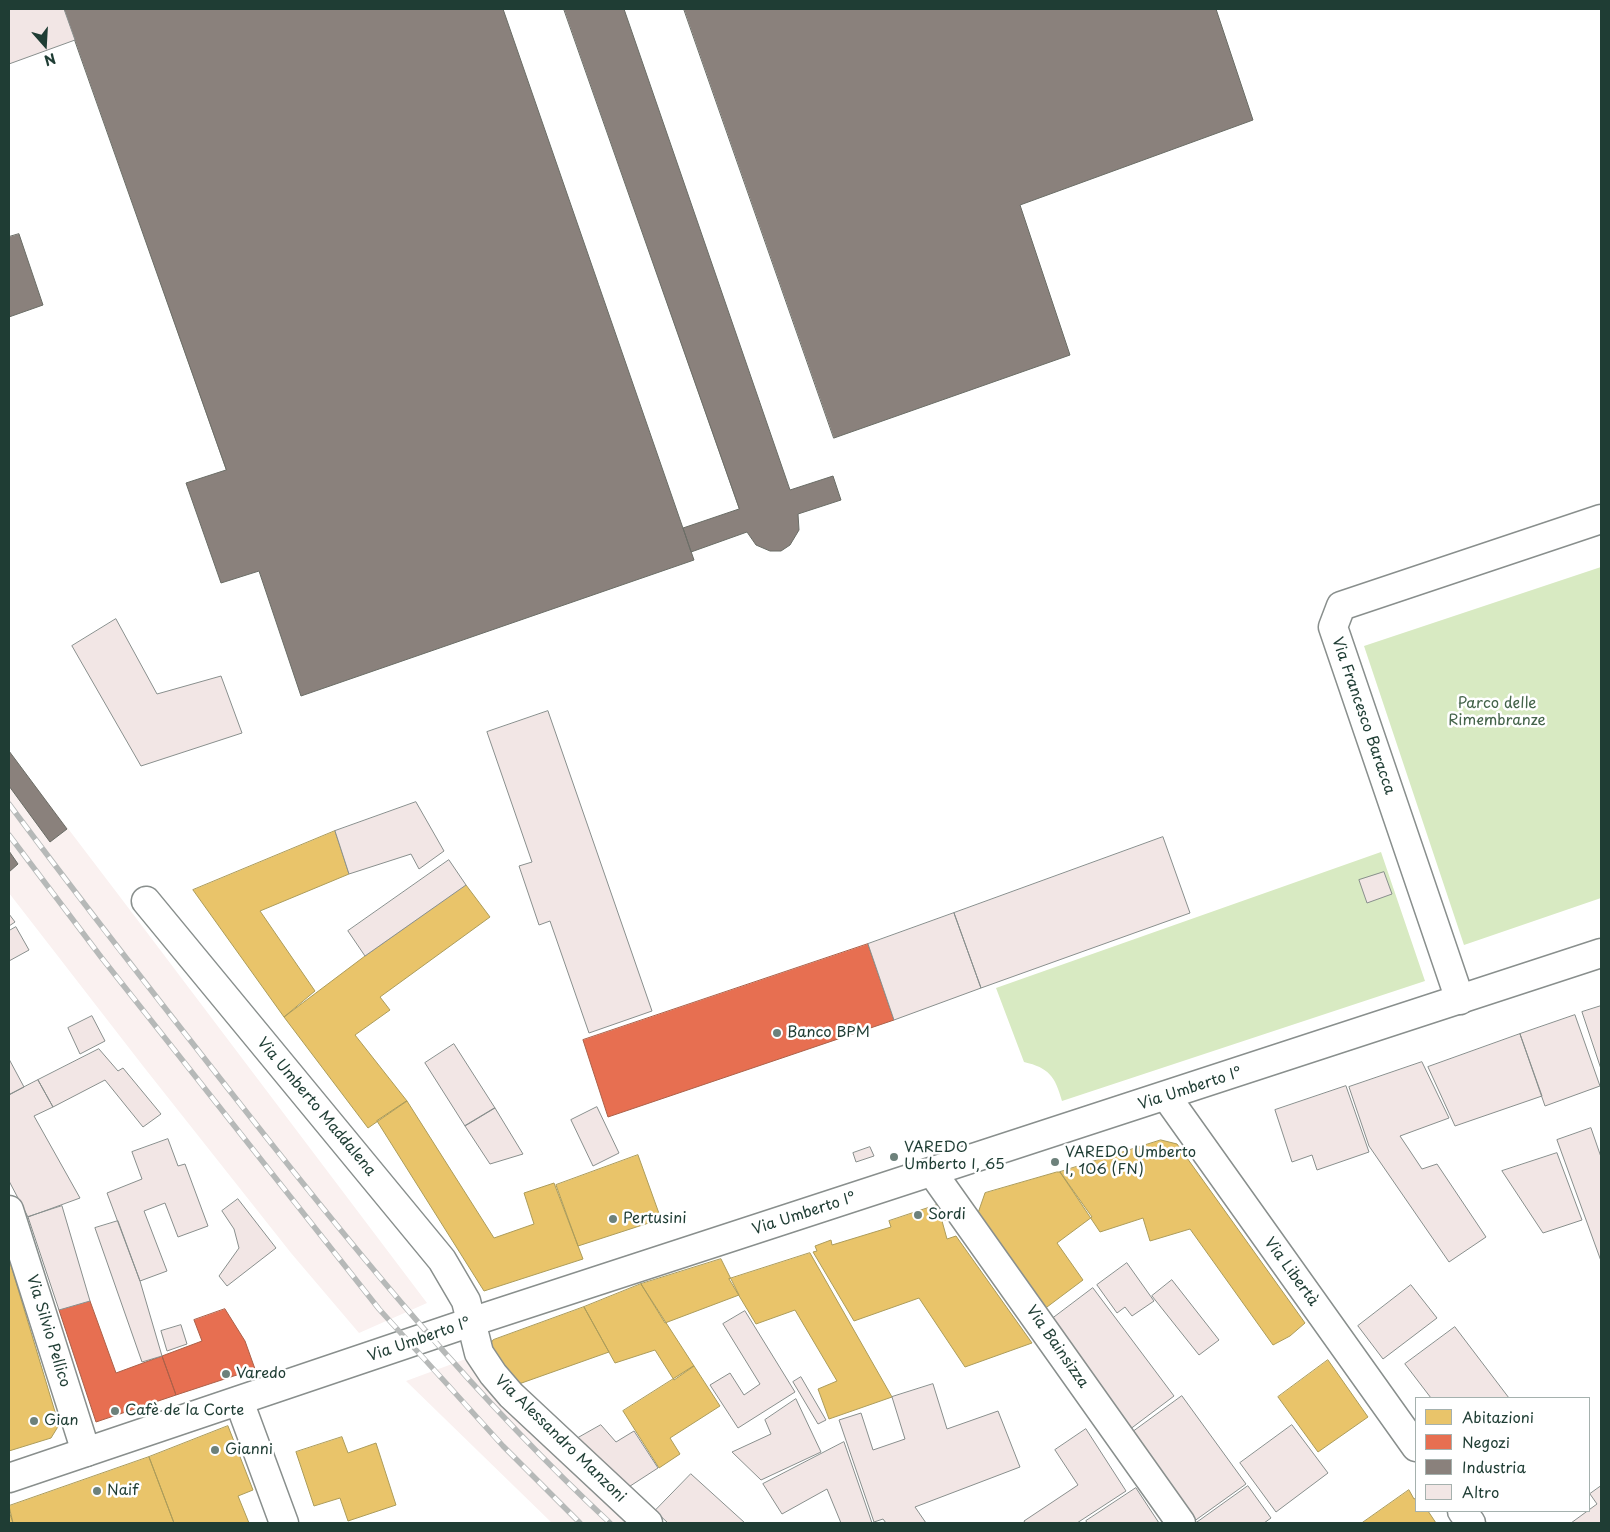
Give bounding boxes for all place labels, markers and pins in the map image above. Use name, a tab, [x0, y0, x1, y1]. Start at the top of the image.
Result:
place label: Banco BPM	[787, 1024, 870, 1042]
marker: Banco BPM	[771, 1027, 783, 1039]
place label: VAREDO Umberto I, 65	[904, 1139, 1005, 1174]
place label: VAREDO Umberto I, 106 (FN)	[1065, 1144, 1196, 1179]
marker: VAREDO Umberto I, 65	[888, 1151, 900, 1163]
marker: VAREDO Umberto I, 106 (FN)	[1049, 1156, 1061, 1168]
place label: Sordi	[928, 1206, 966, 1224]
marker: Sordi	[912, 1209, 924, 1221]
place label: Pertusini	[623, 1210, 687, 1228]
marker: Pertusini	[607, 1213, 619, 1225]
place label: Varedo	[236, 1365, 286, 1383]
marker: Varedo	[220, 1368, 232, 1380]
place label: Cafè de la Corte	[125, 1402, 244, 1420]
marker: Cafè de la Corte	[109, 1405, 121, 1417]
place label: Gian	[44, 1412, 79, 1430]
marker: Gian	[28, 1415, 40, 1427]
place label: Gianni	[225, 1441, 273, 1459]
marker: Gianni	[209, 1444, 221, 1456]
place label: Naif	[107, 1482, 138, 1500]
marker: Naif	[91, 1485, 103, 1497]

